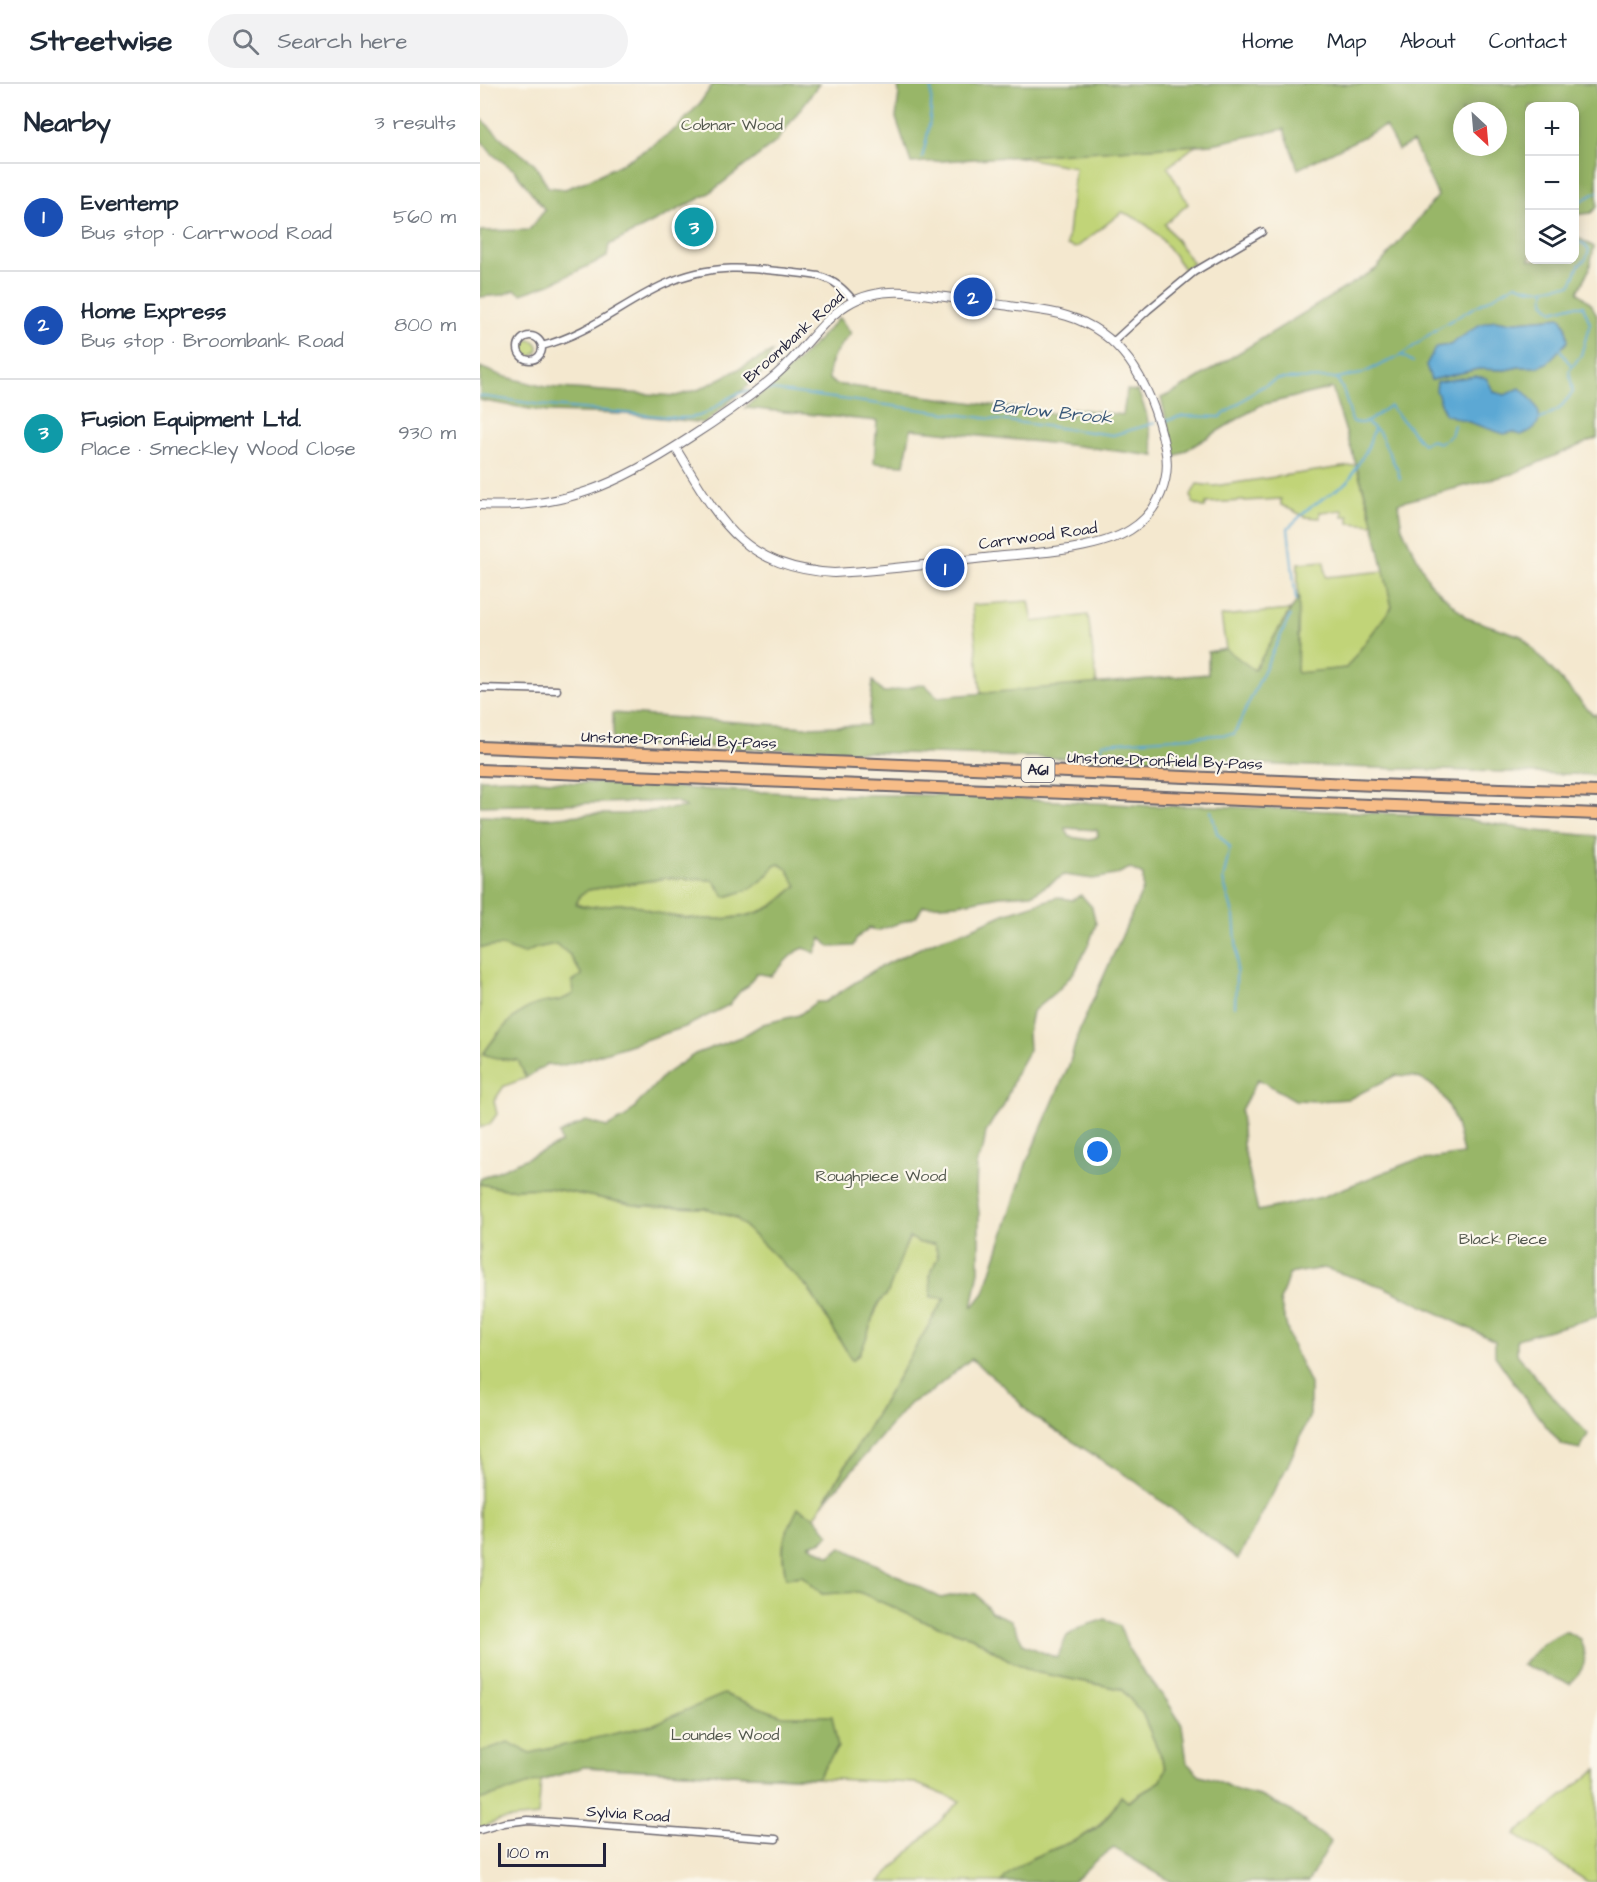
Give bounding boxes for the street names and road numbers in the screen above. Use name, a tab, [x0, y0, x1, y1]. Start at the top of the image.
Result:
street label: Broombank Road	[739, 286, 849, 388]
street label: Carrwood Road	[977, 517, 1099, 555]
street label: Unstone-Dronfield By-Pass	[581, 726, 777, 755]
street label: Unstone-Dronfield By-Pass	[1067, 747, 1263, 776]
road number: A61	[1022, 758, 1054, 782]
street label: Sylvia Road	[585, 1800, 670, 1829]

